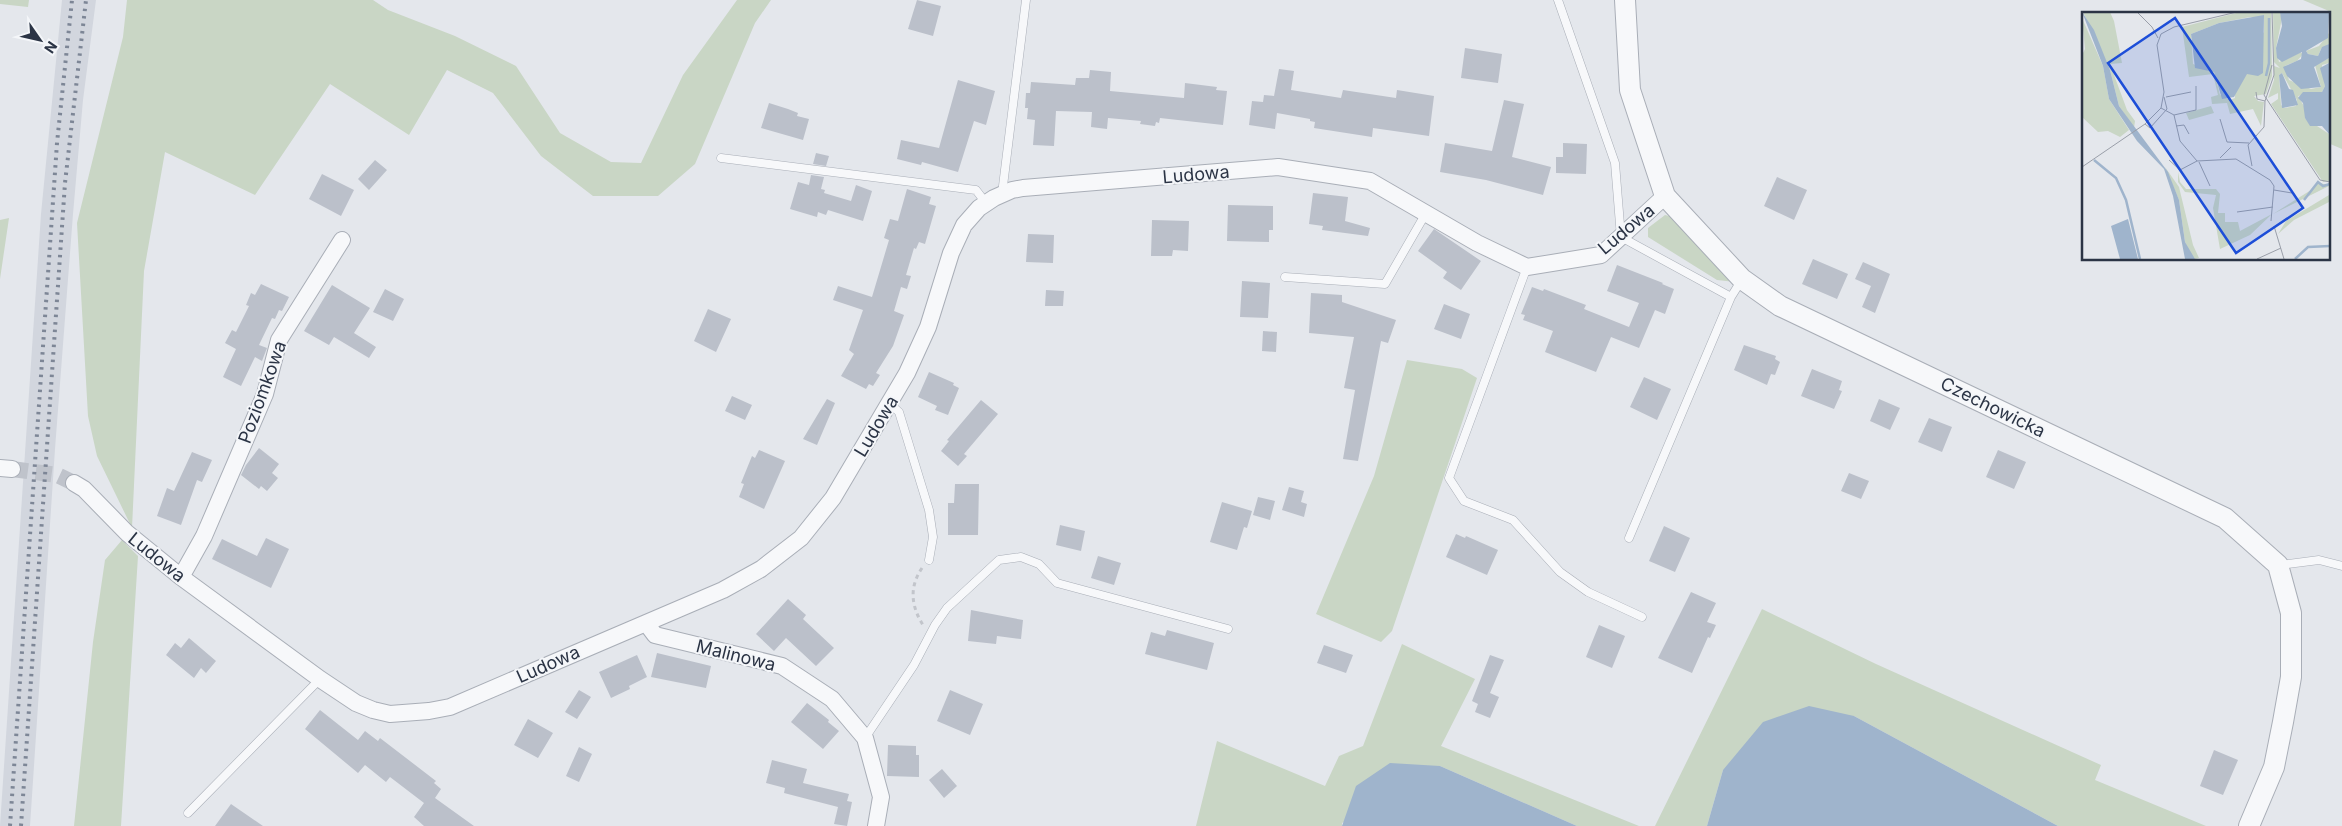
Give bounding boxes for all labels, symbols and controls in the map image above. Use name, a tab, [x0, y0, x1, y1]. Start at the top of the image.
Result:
inset map	[2082, 12, 2330, 260]
north arrow	[15, 15, 65, 65]
text: N	[41, 38, 61, 57]
street label: Ludowa	[1162, 161, 1230, 187]
street label: Ludowa	[1594, 199, 1658, 259]
street label: Poziomkowa	[234, 338, 290, 446]
street label: Czechowicka	[1937, 373, 2049, 441]
street label: Ludowa	[850, 392, 902, 460]
street label: Ludowa	[124, 528, 190, 586]
street label: Malinowa	[694, 635, 778, 675]
street label: Ludowa	[513, 641, 583, 687]

